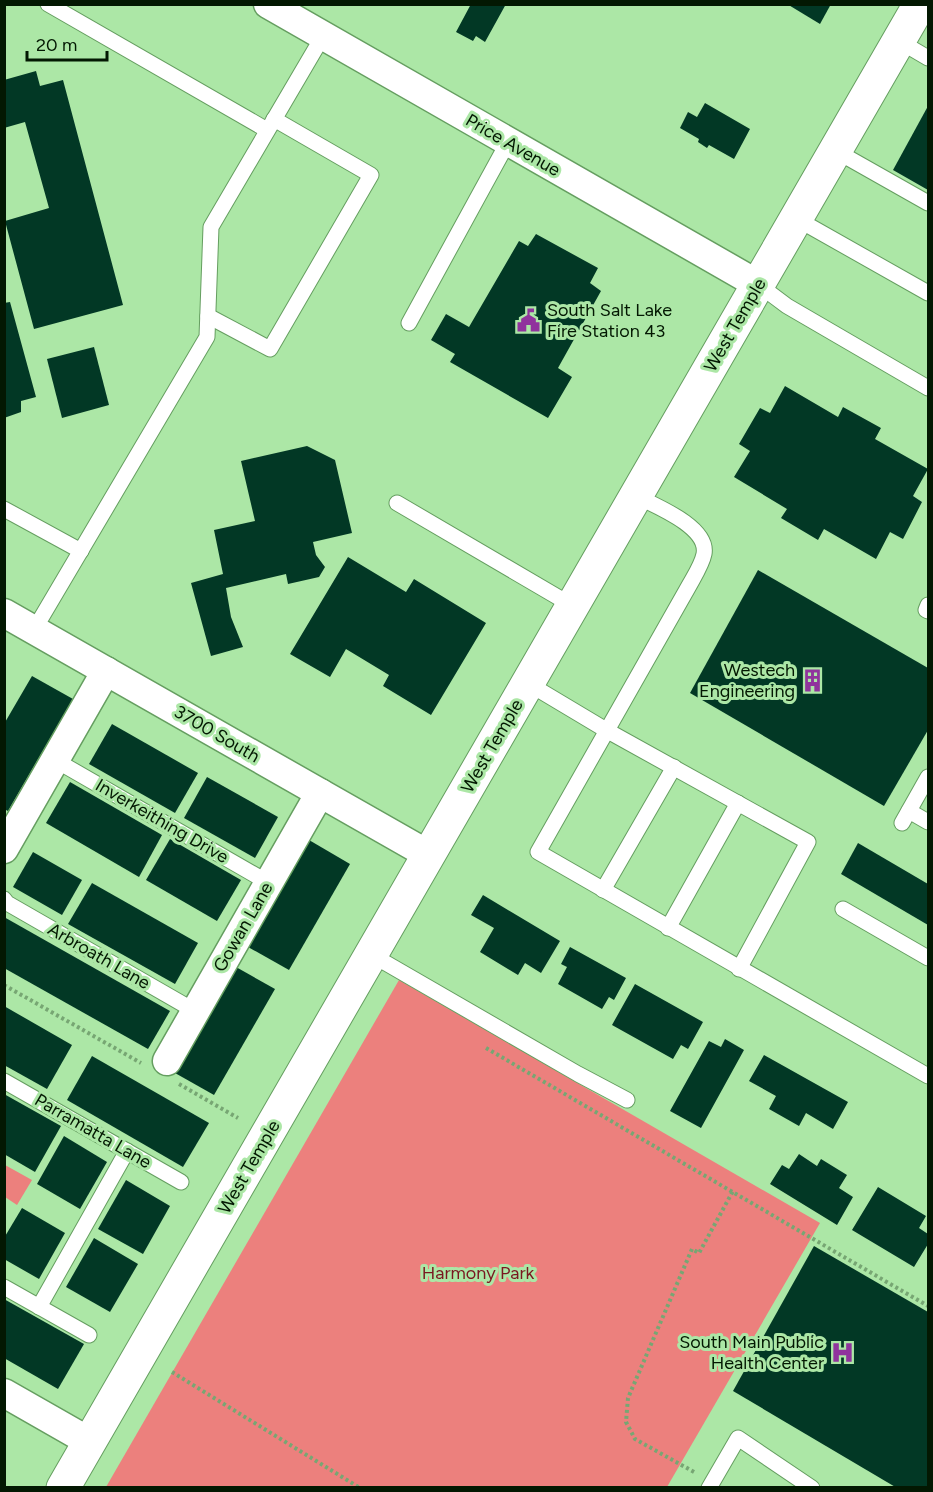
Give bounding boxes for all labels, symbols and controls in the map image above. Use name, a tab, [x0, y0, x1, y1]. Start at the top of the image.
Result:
scale bar	[27, 24, 106, 62]
text: 20 m	[36, 34, 77, 56]
street label: Price Avenue	[462, 109, 564, 181]
street label: West Temple	[699, 274, 771, 376]
place label: South Salt Lake Fire Station 43	[547, 299, 672, 342]
public building icon: South Salt Lake Fire Station 43	[516, 307, 542, 333]
place label: Westech Engineering	[699, 659, 795, 702]
building icon: Westech Engineering	[800, 667, 826, 693]
street label: West Temple	[456, 695, 528, 797]
street label: 3700 South	[170, 701, 264, 767]
street label: Inverkeithing Drive	[92, 774, 233, 868]
street label: Gowan Lane	[209, 878, 278, 976]
street label: Arbroath Lane	[44, 918, 154, 994]
street label: Parramatta Lane	[31, 1089, 155, 1173]
street label: West Temple	[213, 1116, 285, 1218]
park label: Harmony Park	[422, 1262, 535, 1284]
place label: South Main Public Health Center	[679, 1331, 824, 1374]
hospital icon: South Main Public Health Center	[829, 1339, 855, 1365]

